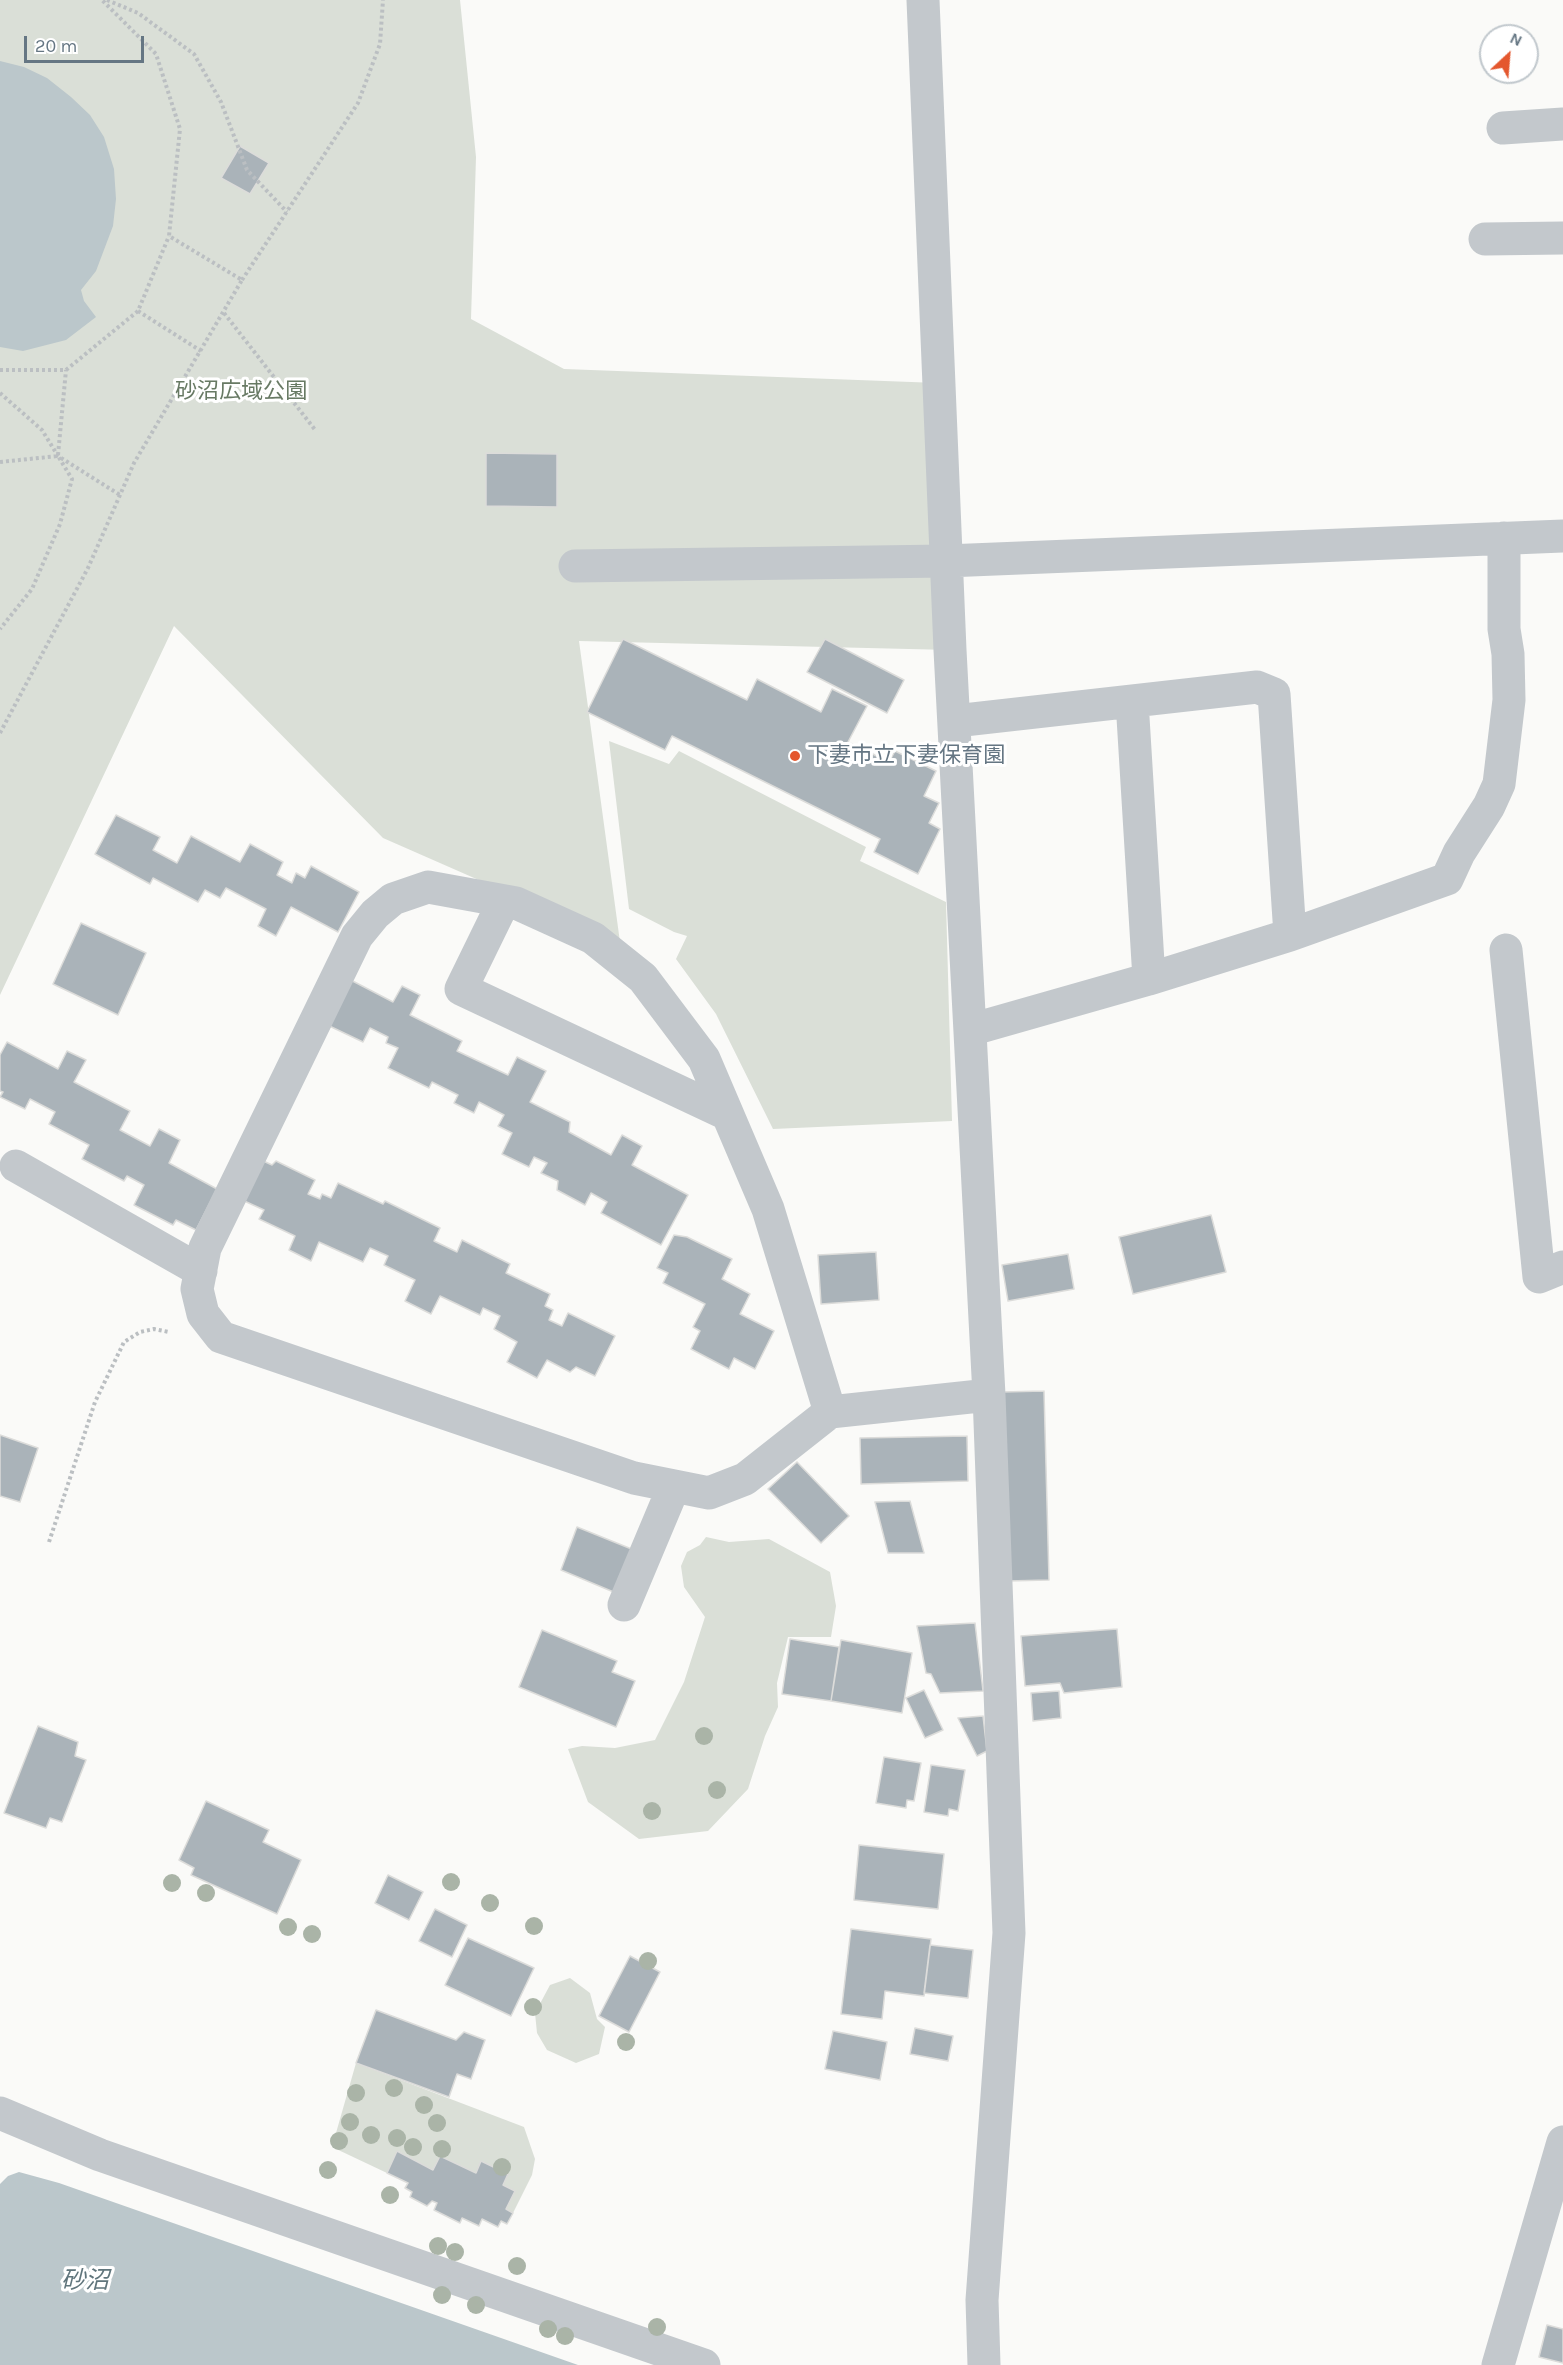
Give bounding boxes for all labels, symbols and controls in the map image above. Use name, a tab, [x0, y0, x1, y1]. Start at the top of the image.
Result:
scale bar	[27, 24, 147, 62]
north arrow	[1479, 24, 1539, 84]
text: N	[1507, 28, 1526, 50]
text: 20 m	[35, 35, 77, 57]
park label: 砂沼広域公園	[175, 379, 307, 405]
place label: 下妻市立下妻保育園	[807, 743, 1005, 769]
marker: 下妻市立下妻保育園	[788, 749, 802, 763]
water label: 砂沼	[61, 2267, 109, 2295]

